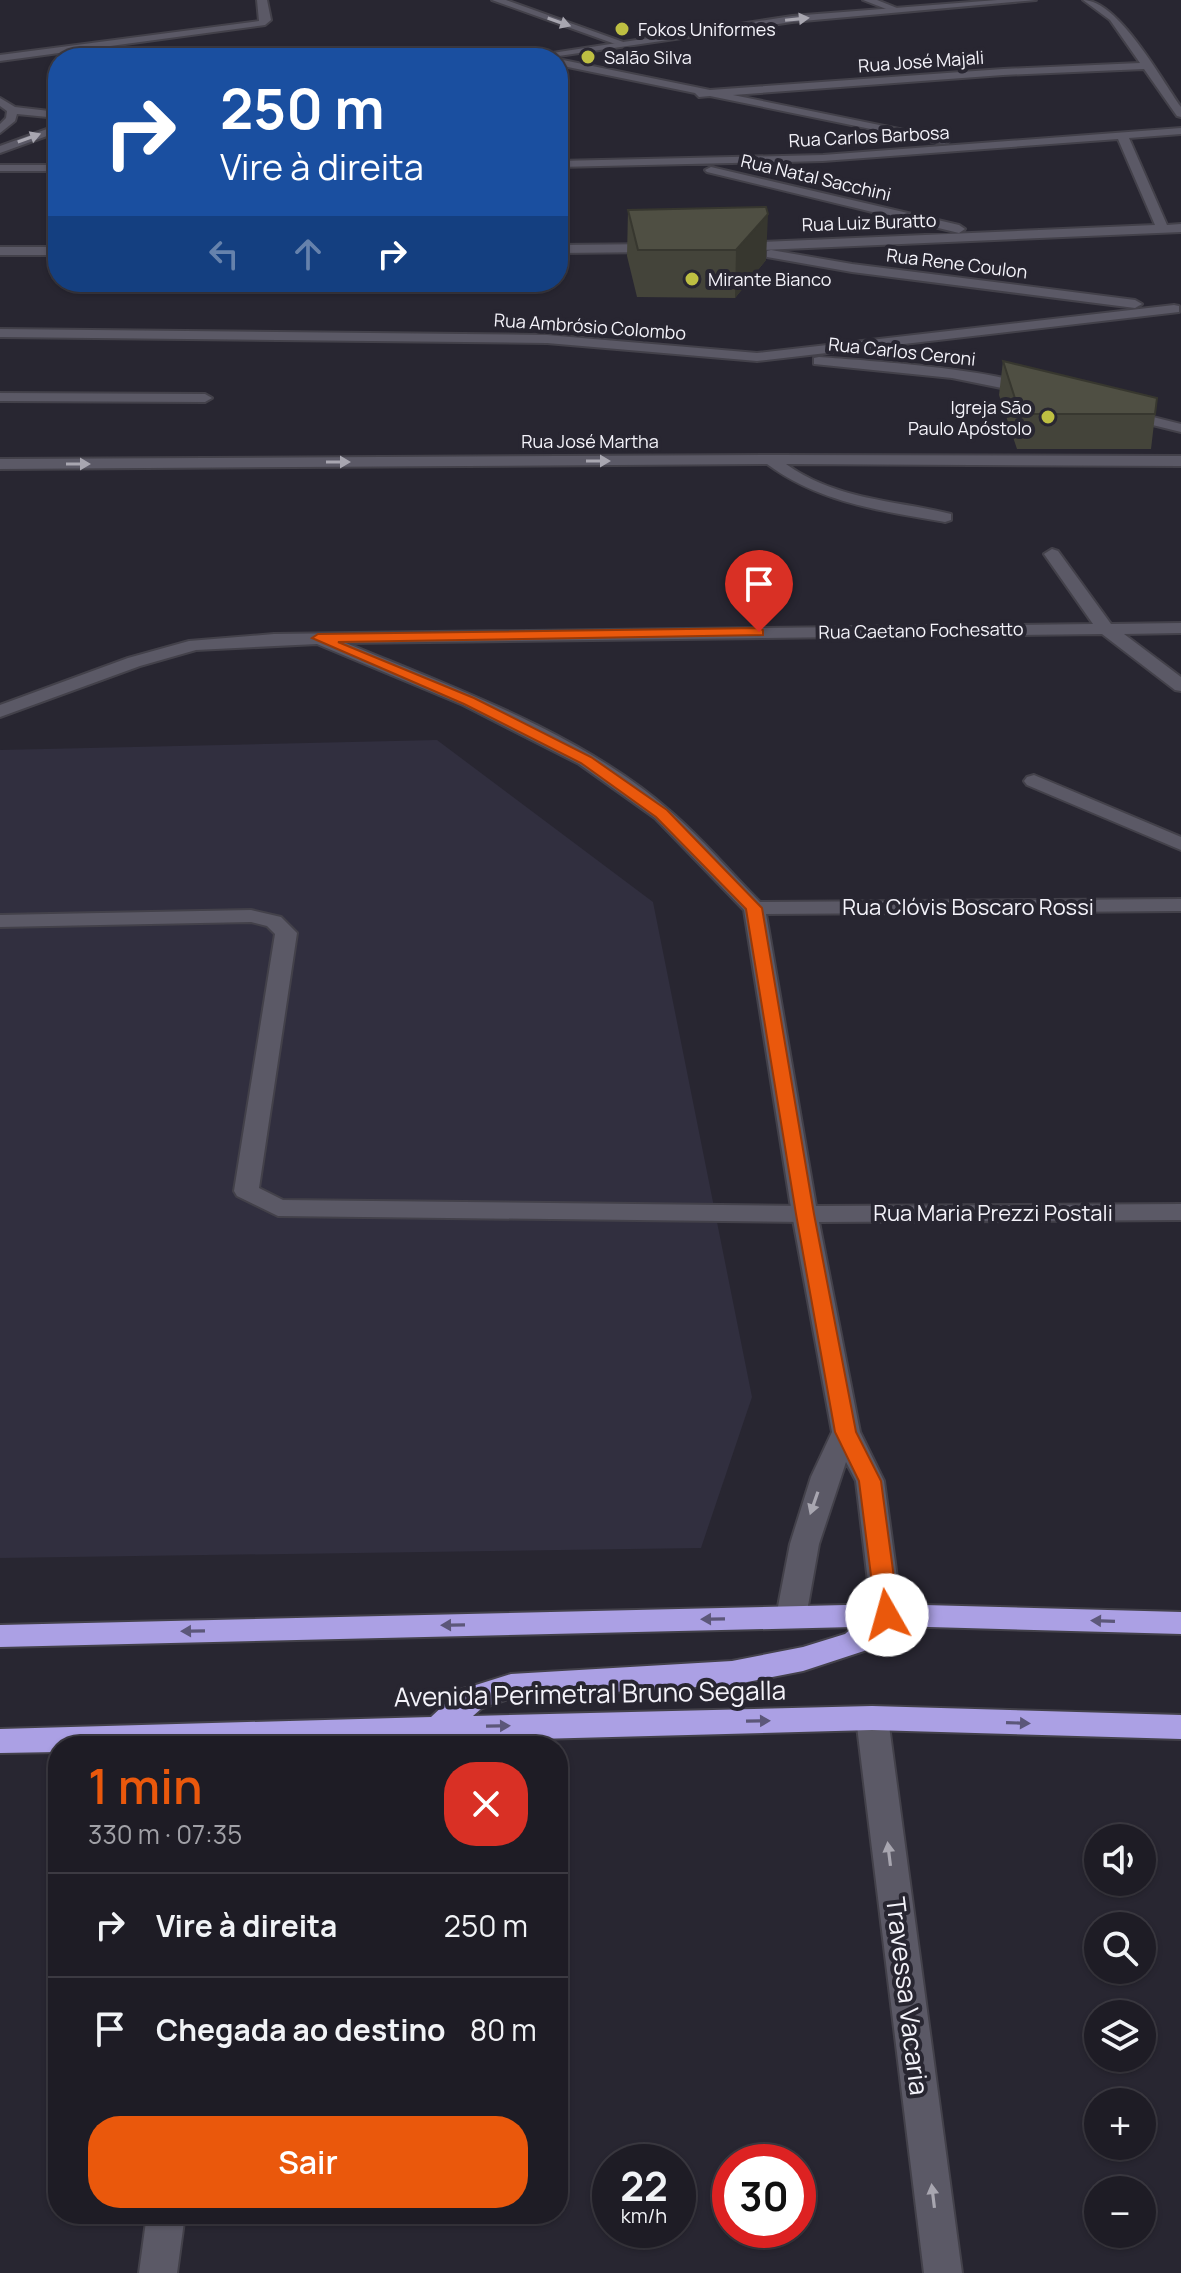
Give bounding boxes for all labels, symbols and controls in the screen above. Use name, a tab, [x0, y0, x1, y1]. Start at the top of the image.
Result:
one-way arrow	[785, 13, 810, 26]
one-way arrow	[547, 16, 571, 28]
place label: Fokos Uniformes	[638, 17, 776, 41]
marker: Fokos Uniformes	[613, 20, 631, 38]
place label: Salão Silva	[604, 45, 692, 69]
street label: Rua José Majali	[857, 45, 985, 77]
marker: Salão Silva	[579, 48, 597, 66]
text: 250 m	[220, 69, 385, 146]
icon: right	[88, 80, 192, 184]
street label: Rua Carlos Barbosa	[788, 120, 950, 152]
one-way arrow	[17, 131, 41, 144]
text: Vire à direita	[220, 142, 424, 191]
street label: Rua Natal Sacchini	[739, 148, 893, 206]
street label: Rua Luiz Buratto	[801, 208, 937, 236]
icon: left	[202, 232, 246, 276]
icon: ahead	[286, 232, 330, 276]
icon: right	[370, 232, 414, 276]
street label: Rua Rene Coulon	[885, 242, 1029, 284]
place label: Mirante Bianco	[708, 267, 831, 291]
marker: Mirante Bianco	[683, 270, 701, 288]
street label: Rua Ambrósio Colombo	[493, 307, 687, 345]
street label: Rua Carlos Ceroni	[827, 331, 977, 371]
place label: Igreja São Paulo Apóstolo	[908, 395, 1032, 440]
marker: Igreja São Paulo Apóstolo	[1039, 408, 1057, 426]
street label: Rua José Martha	[521, 429, 659, 453]
one-way arrow	[586, 454, 611, 467]
one-way arrow	[326, 456, 351, 468]
one-way arrow	[66, 458, 91, 470]
pin	[725, 550, 793, 632]
icon: arrive	[737, 562, 781, 606]
street label: Rua Caetano Fochesatto	[818, 616, 1024, 644]
street label: Rua Clóvis Boscaro Rossi	[842, 892, 1094, 922]
street label: Rua Maria Prezzi Postali	[873, 1198, 1113, 1228]
one-way arrow	[808, 1491, 820, 1515]
position arrow	[845, 1573, 929, 1657]
one-way arrow	[700, 1612, 725, 1625]
one-way arrow	[1090, 1615, 1115, 1628]
one-way arrow	[440, 1619, 465, 1631]
one-way arrow	[180, 1625, 205, 1638]
street label: Avenida Perimetral Bruno Segalla	[394, 1672, 786, 1714]
one-way arrow	[746, 1714, 771, 1727]
one-way arrow	[1006, 1716, 1031, 1729]
one-way arrow	[486, 1720, 511, 1733]
text: 1 min	[88, 1753, 202, 1818]
button: close	[444, 1762, 528, 1846]
text: 330 m · 07:35	[88, 1816, 242, 1852]
map controls	[1084, 1824, 1156, 2248]
button: sound	[1084, 1824, 1156, 1896]
one-way arrow	[883, 1842, 896, 1867]
street label: Travessa Vacaria	[878, 1895, 938, 2097]
icon: right	[88, 1903, 132, 1947]
text: Vire à direita	[156, 1905, 337, 1946]
text: 250 m	[444, 1905, 528, 1946]
button: search	[1084, 1912, 1156, 1984]
button: layers	[1084, 2000, 1156, 2072]
icon: arrive	[88, 2007, 132, 2051]
text: Chegada ao destino	[156, 2009, 446, 2050]
text: 80 m	[470, 2009, 537, 2050]
button: +	[1084, 2088, 1156, 2160]
button: Sair	[88, 2116, 528, 2208]
speed limit sign: 30	[712, 2144, 816, 2248]
text: 22	[620, 2158, 668, 2213]
button: −	[1084, 2176, 1156, 2248]
one-way arrow	[926, 2183, 939, 2208]
text: km/h	[621, 2202, 667, 2229]

